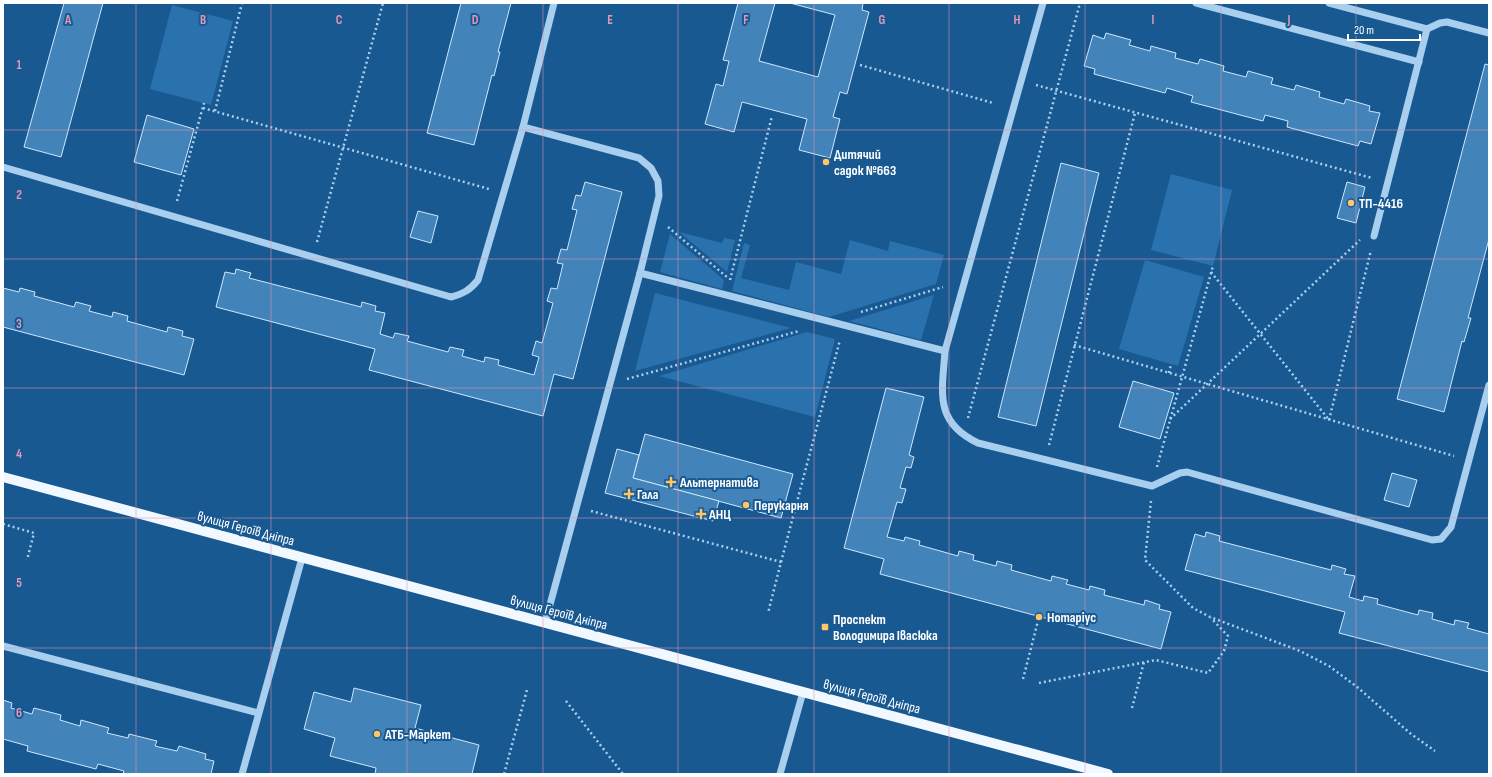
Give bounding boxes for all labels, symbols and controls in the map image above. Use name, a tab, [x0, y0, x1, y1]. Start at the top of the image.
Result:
text: A	[64, 12, 72, 28]
text: B	[200, 12, 206, 28]
text: C	[336, 12, 343, 28]
text: D	[472, 12, 479, 28]
text: E	[607, 12, 613, 28]
text: F	[743, 12, 749, 28]
text: G	[879, 12, 886, 28]
text: H	[1014, 12, 1021, 28]
text: I	[1152, 12, 1155, 28]
text: J	[1287, 12, 1291, 28]
scale bar	[1348, 16, 1420, 42]
text: 20 m	[1354, 23, 1374, 38]
text: 1	[16, 57, 22, 73]
place label: Дитячий садок №663	[834, 146, 896, 179]
marker: Дитячий садок №663	[821, 157, 831, 167]
text: 2	[16, 187, 22, 203]
place label: ТП-4416	[1359, 195, 1403, 212]
marker: ТП-4416	[1346, 198, 1356, 208]
text: 3	[16, 316, 22, 332]
text: 4	[16, 446, 22, 462]
place label: Альтернатива	[679, 474, 759, 491]
marker: Альтернатива	[665, 476, 677, 488]
place label: Гала	[637, 486, 659, 503]
marker: Гала	[624, 489, 634, 499]
place label: Перукарня	[754, 497, 809, 514]
marker: Перукарня	[741, 500, 751, 510]
place label: АНЦ	[708, 506, 731, 523]
street label: вулиця Героїв Дніпра	[195, 507, 296, 550]
marker: АНЦ	[696, 509, 706, 519]
text: 5	[16, 575, 22, 591]
street label: вулиця Героїв Дніпра	[508, 591, 609, 634]
place label: Нотаріус	[1047, 609, 1096, 626]
place label: Проспект Володимира Івасюка	[833, 611, 938, 644]
marker: Нотаріус	[1034, 612, 1044, 622]
marker: Проспект Володимира Івасюка	[820, 622, 830, 632]
street label: вулиця Героїв Дніпра	[821, 675, 922, 718]
text: 6	[16, 705, 22, 721]
place label: АТБ-Маркет	[384, 726, 451, 743]
marker: АТБ-Маркет	[372, 729, 382, 739]

